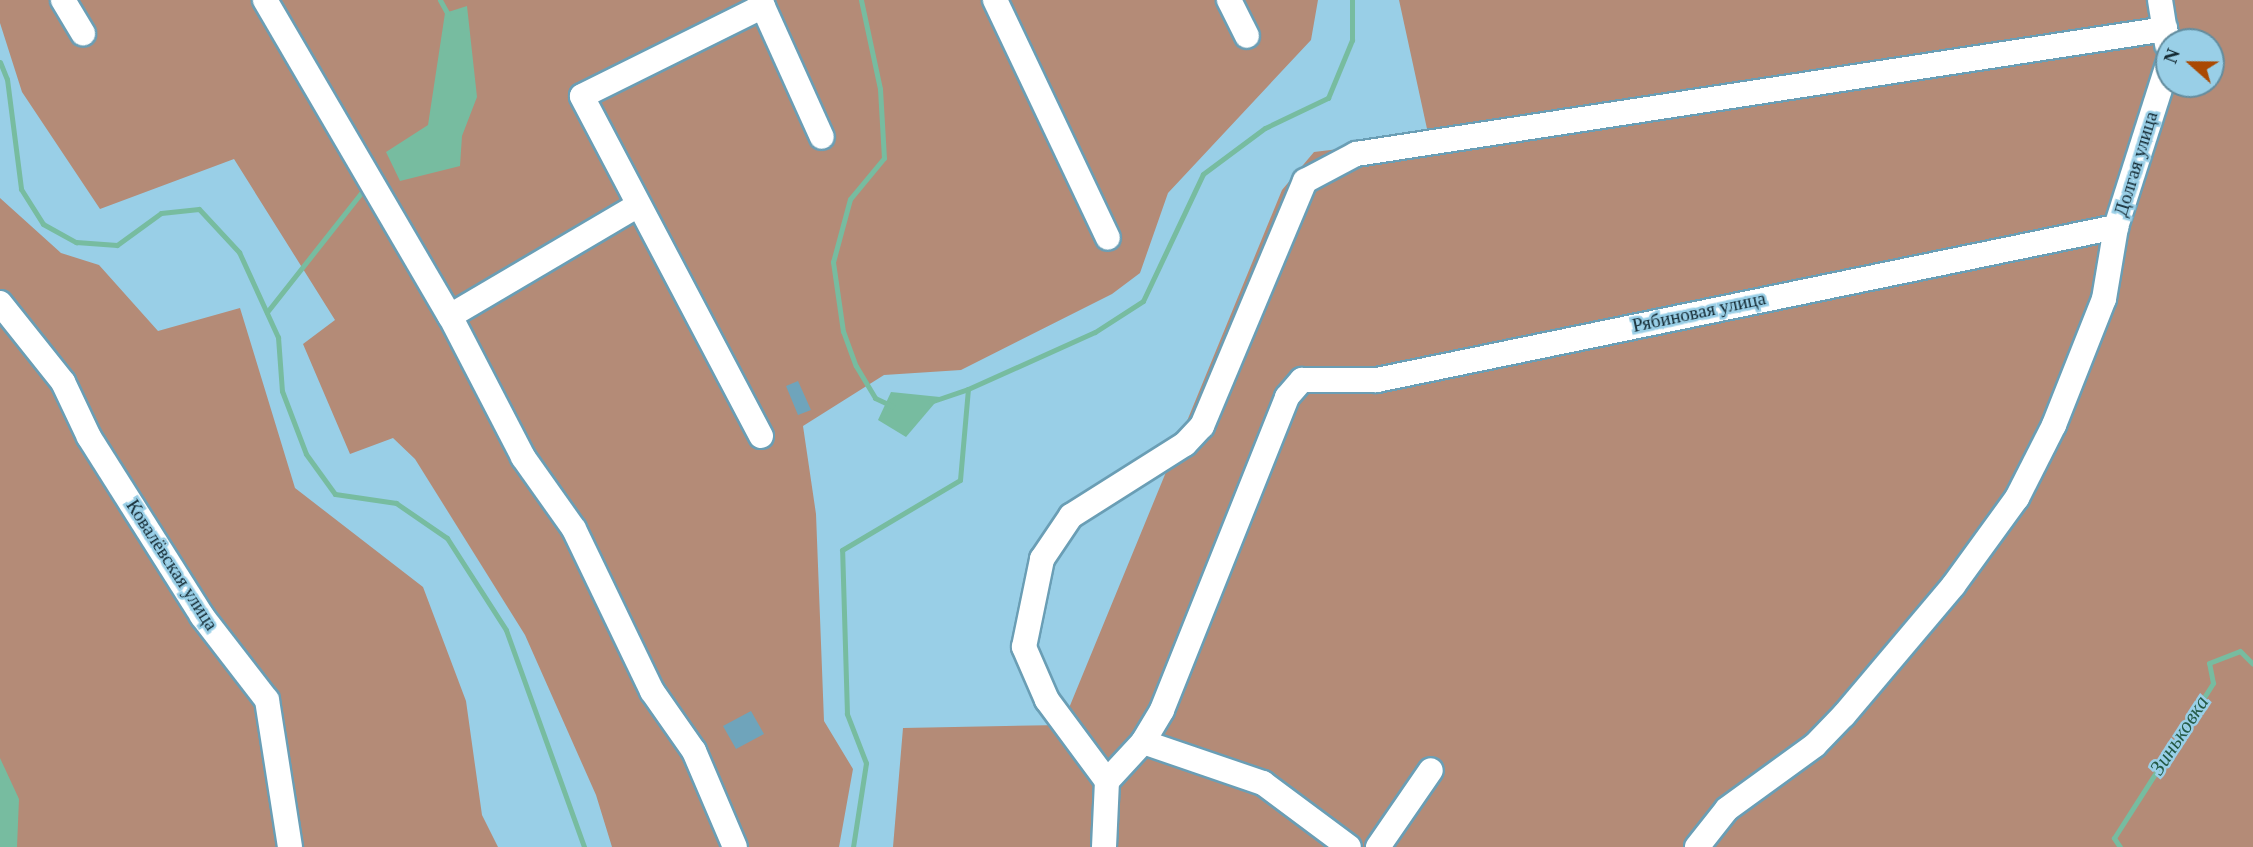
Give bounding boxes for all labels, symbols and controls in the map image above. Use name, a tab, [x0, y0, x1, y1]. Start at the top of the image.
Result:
north arrow	[2155, 28, 2225, 98]
text: N	[2160, 46, 2184, 66]
street label: Долгая улица	[2109, 109, 2163, 219]
street label: Рябиновая улица	[1630, 287, 1768, 337]
street label: Ковалёвская улица	[121, 495, 223, 635]
water label: Зиньковка	[2144, 691, 2214, 779]

